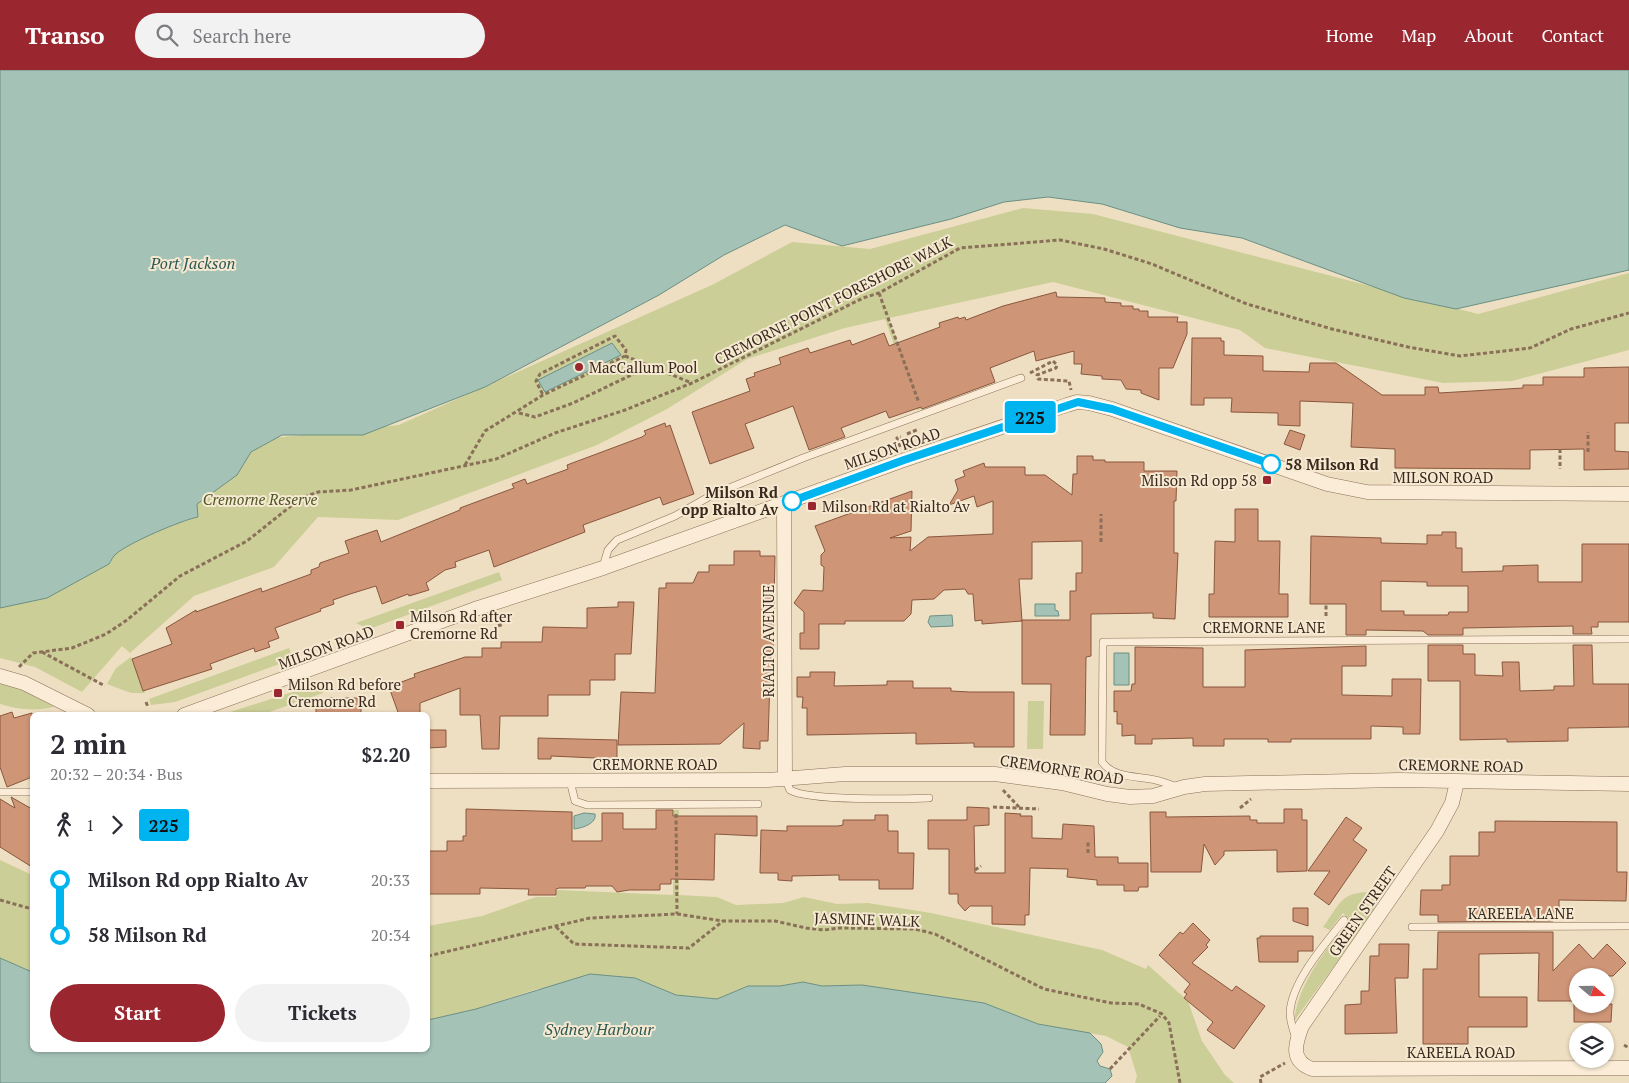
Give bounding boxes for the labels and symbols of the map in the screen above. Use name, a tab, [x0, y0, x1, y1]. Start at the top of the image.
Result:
street label: CREMORNE POINT FORESHORE WALK	[711, 231, 956, 369]
water label: Port Jackson	[150, 252, 235, 274]
place label: MacCallum Pool	[589, 357, 698, 377]
marker: MacCallum Pool	[573, 361, 585, 373]
line badge: 225	[1001, 401, 1059, 433]
street label: MILSON ROAD	[841, 422, 943, 474]
marker: 58 Milson Rd	[1261, 454, 1281, 474]
place label: 58 Milson Rd	[1285, 454, 1379, 474]
street label: MILSON ROAD	[1393, 467, 1493, 487]
place label: Milson Rd opp 58	[1141, 470, 1257, 490]
marker: Milson Rd opp 58	[1261, 474, 1273, 486]
place label: Milson Rd opp Rialto Av	[681, 482, 779, 519]
park label: Cremorne Reserve	[203, 489, 317, 509]
marker: Milson Rd opp Rialto Av	[782, 491, 802, 511]
place label: Milson Rd at Rialto Av	[822, 496, 970, 516]
marker: Milson Rd at Rialto Av	[806, 500, 818, 512]
street label: RIALTO AVENUE	[758, 585, 778, 697]
place label: Milson Rd after Cremorne Rd	[410, 606, 513, 643]
street label: CREMORNE LANE	[1202, 617, 1326, 637]
marker: Milson Rd after Cremorne Rd	[394, 619, 406, 631]
street label: MILSON ROAD	[275, 620, 377, 674]
place label: Milson Rd before Cremorne Rd	[288, 674, 401, 711]
marker: Milson Rd before Cremorne Rd	[272, 687, 284, 699]
street label: CREMORNE ROAD	[999, 749, 1125, 789]
street label: CREMORNE ROAD	[592, 754, 718, 774]
street label: CREMORNE ROAD	[1398, 754, 1524, 776]
street label: GREEN STREET	[1324, 862, 1400, 960]
street label: KAREELA LANE	[1468, 903, 1574, 923]
street label: JASMINE WALK	[814, 907, 921, 931]
north arrow	[1569, 968, 1614, 1012]
water label: Sydney Harbour	[545, 1018, 654, 1040]
street label: KAREELA ROAD	[1407, 1042, 1515, 1062]

